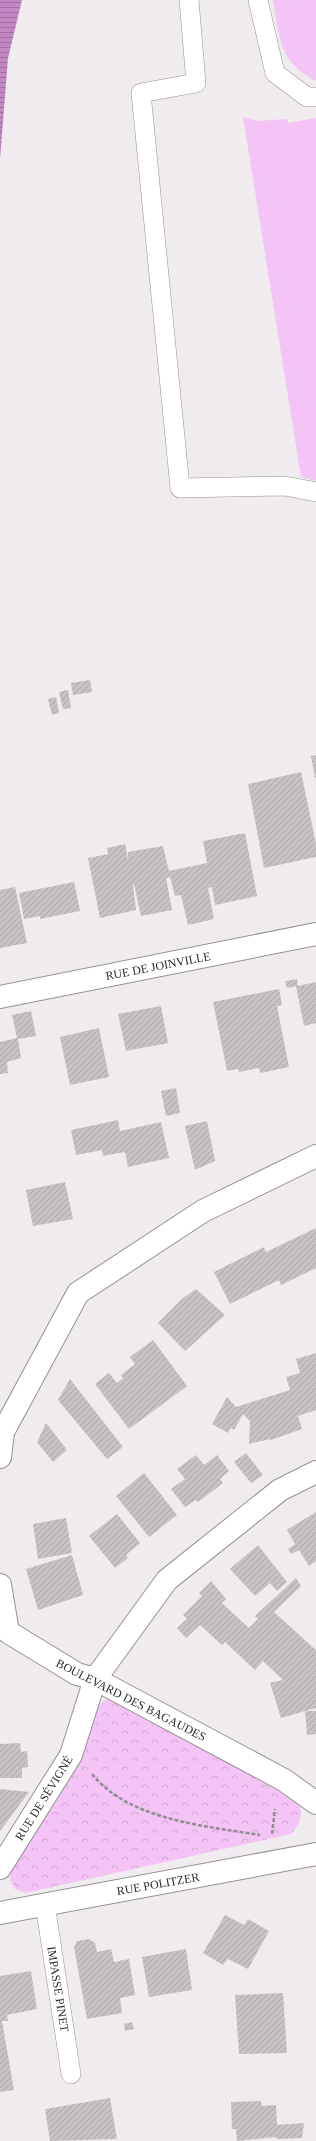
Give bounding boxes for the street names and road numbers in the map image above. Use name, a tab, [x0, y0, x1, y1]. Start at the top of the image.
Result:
street label: RUE DE JOINVILLE	[104, 949, 212, 983]
street label: BOULEVARD DES BAGAUDES	[54, 1656, 208, 1744]
street label: RUE DE SÉVIGNÉ	[12, 1753, 76, 1843]
street label: RUE POLITZER	[116, 1870, 200, 1898]
street label: IMPASSE PINET	[44, 1945, 72, 2034]

